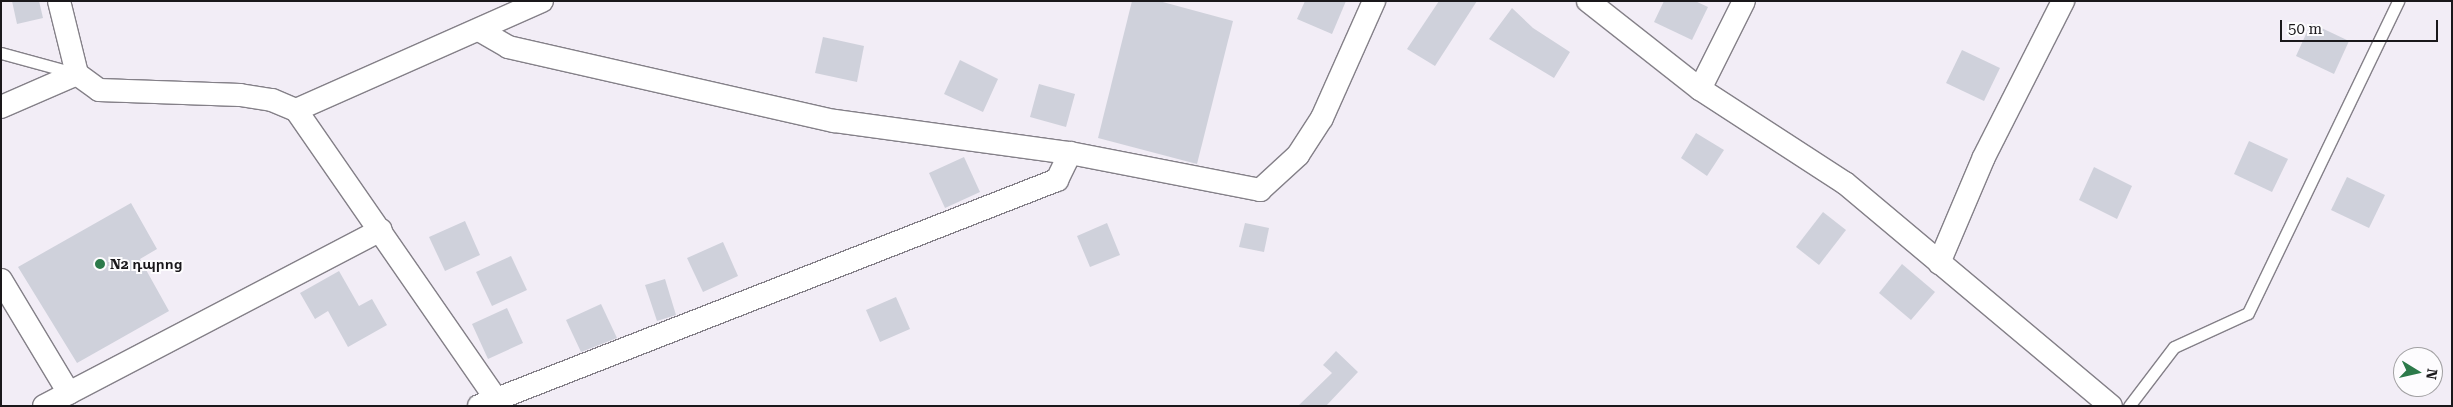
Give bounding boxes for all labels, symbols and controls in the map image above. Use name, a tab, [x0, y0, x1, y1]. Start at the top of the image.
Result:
scale bar	[2283, 10, 2440, 42]
text: 50 m	[2288, 20, 2322, 38]
place label: N2 դպրոց	[110, 256, 183, 272]
marker: N2 դպրոց	[94, 258, 106, 270]
north arrow	[2393, 347, 2443, 397]
text: N	[2423, 368, 2441, 381]

